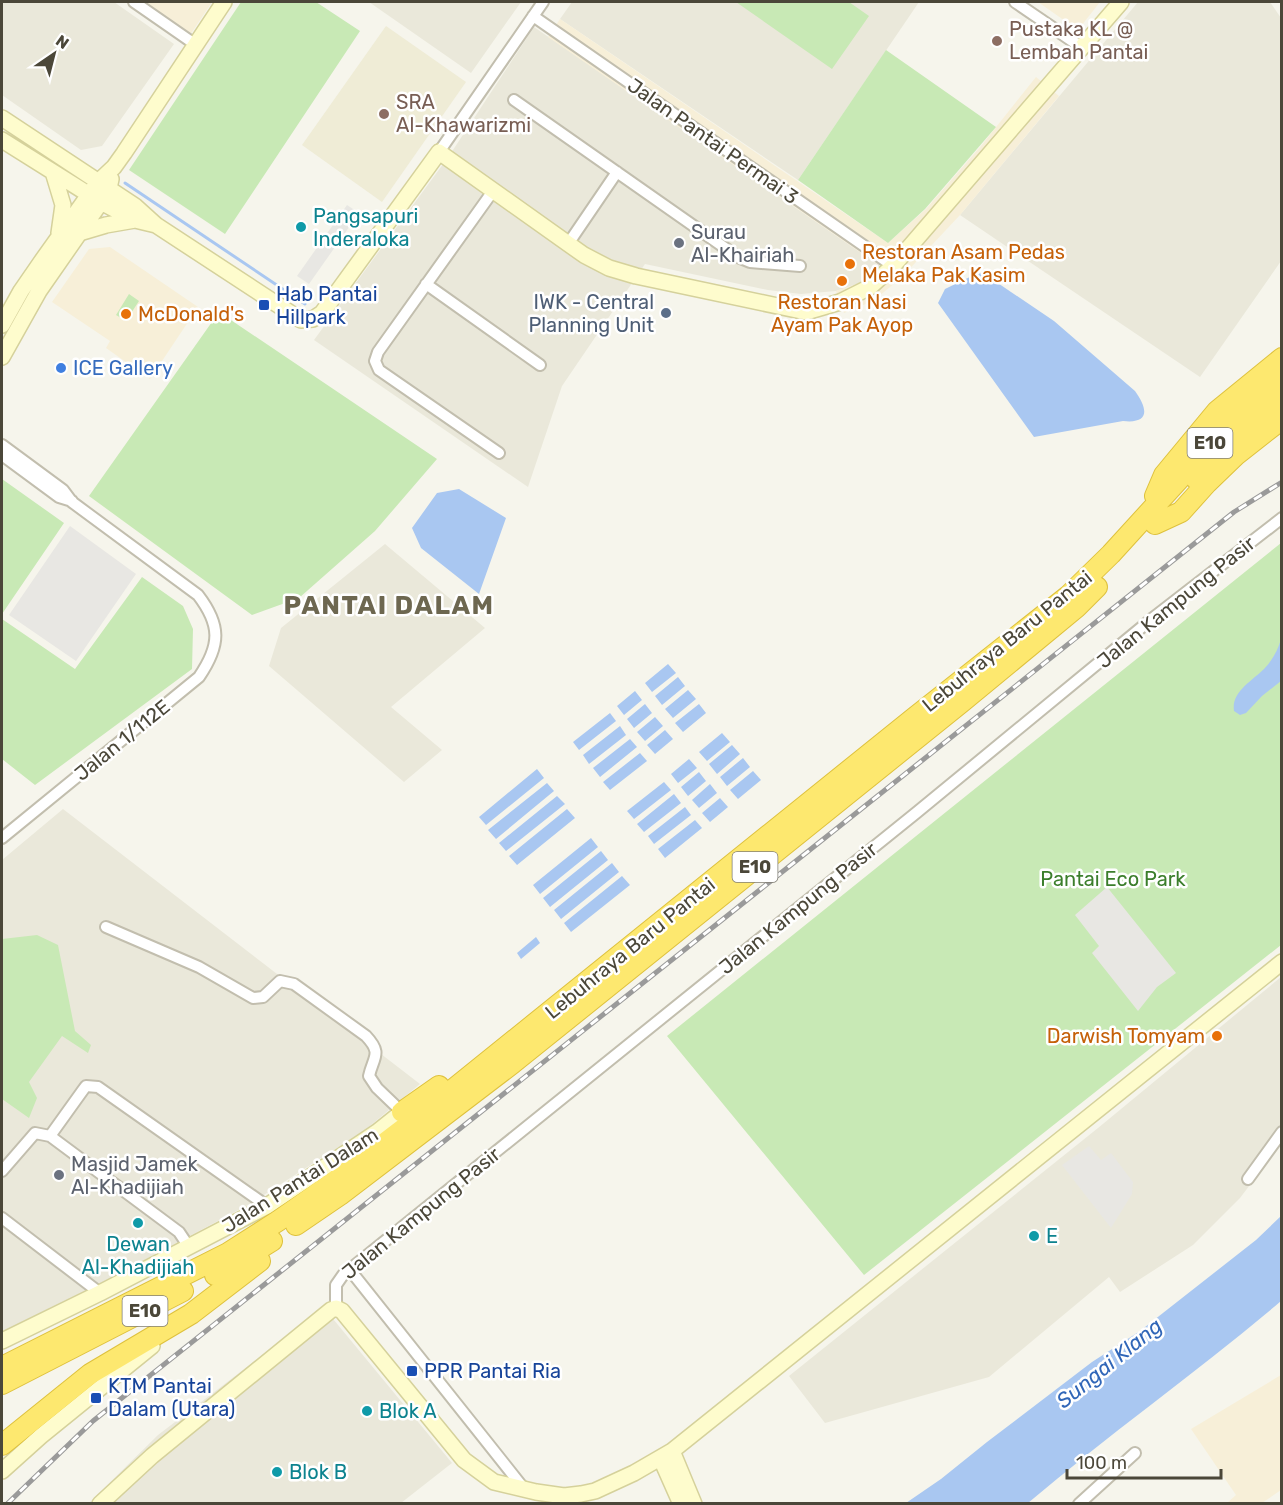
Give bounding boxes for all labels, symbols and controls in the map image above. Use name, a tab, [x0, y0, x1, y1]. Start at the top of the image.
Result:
place label: Pustaka KL @ Lembah Pantai	[1009, 17, 1148, 64]
north arrow	[24, 24, 84, 84]
text: N	[52, 31, 72, 53]
marker: Pustaka KL @ Lembah Pantai	[990, 34, 1004, 48]
street label: Jalan Pantai Permai 3	[623, 73, 803, 209]
place label: SRA Al-Khawarizmi	[396, 90, 531, 137]
marker: SRA Al-Khawarizmi	[377, 107, 391, 121]
place label: Pangsapuri Inderaloka	[313, 204, 418, 251]
marker: Pangsapuri Inderaloka	[294, 220, 308, 234]
place label: Surau Al-Khairiah	[691, 220, 795, 267]
marker: Surau Al-Khairiah	[672, 236, 686, 250]
place label: Restoran Asam Pedas Melaka Pak Kasim	[862, 240, 1065, 287]
marker: Restoran Asam Pedas Melaka Pak Kasim	[843, 257, 857, 271]
marker: Restoran Nasi Ayam Pak Ayop	[835, 274, 849, 288]
place label: Hab Pantai Hillpark	[276, 282, 377, 329]
place label: IWK - Central Planning Unit	[528, 290, 654, 337]
place label: Restoran Nasi Ayam Pak Ayop	[771, 290, 913, 337]
marker: Hab Pantai Hillpark	[257, 298, 271, 312]
place label: McDonald's	[138, 302, 244, 326]
marker: IWK - Central Planning Unit	[659, 306, 673, 320]
marker: McDonald's	[119, 307, 133, 321]
place label: ICE Gallery	[73, 356, 173, 380]
marker: ICE Gallery	[54, 361, 68, 375]
road number: E10	[1188, 428, 1232, 458]
street label: Jalan Kampung Pasir	[1092, 531, 1260, 673]
street label: Lebuhraya Baru Pantai	[917, 565, 1097, 717]
district label: PANTAI DALAM	[283, 590, 495, 621]
street label: Jalan 1/112E	[70, 694, 174, 786]
street label: Jalan Kampung Pasir	[714, 837, 882, 979]
road number: E10	[732, 852, 777, 882]
park label: Pantai Eco Park	[1040, 867, 1186, 891]
street label: Lebuhraya Baru Pantai	[540, 872, 720, 1024]
place label: Darwish Tomyam	[1047, 1024, 1205, 1048]
marker: Darwish Tomyam	[1210, 1029, 1224, 1043]
street label: Jalan Pantai Dalam	[218, 1122, 382, 1238]
street label: Jalan Kampung Pasir	[337, 1142, 505, 1284]
place label: Masjid Jamek Al-Khadijiah	[71, 1152, 198, 1199]
marker: Masjid Jamek Al-Khadijiah	[52, 1168, 66, 1182]
marker: Dewan Al-Khadijiah	[131, 1216, 145, 1230]
place label: E	[1046, 1224, 1058, 1248]
marker: E	[1027, 1229, 1041, 1243]
place label: Dewan Al-Khadijiah	[82, 1232, 194, 1279]
road number: E10	[122, 1296, 168, 1326]
water label: Sungai Klang	[1051, 1313, 1167, 1413]
place label: PPR Pantai Ria	[424, 1359, 561, 1383]
marker: PPR Pantai Ria	[405, 1364, 419, 1378]
place label: KTM Pantai Dalam (Utara)	[108, 1374, 235, 1421]
marker: KTM Pantai Dalam (Utara)	[89, 1391, 103, 1405]
place label: Blok A	[379, 1399, 437, 1423]
marker: Blok A	[360, 1404, 374, 1418]
scale bar	[1067, 1442, 1222, 1480]
text: 100 m	[1076, 1452, 1127, 1474]
place label: Blok B	[289, 1460, 347, 1484]
marker: Blok B	[270, 1465, 284, 1479]

